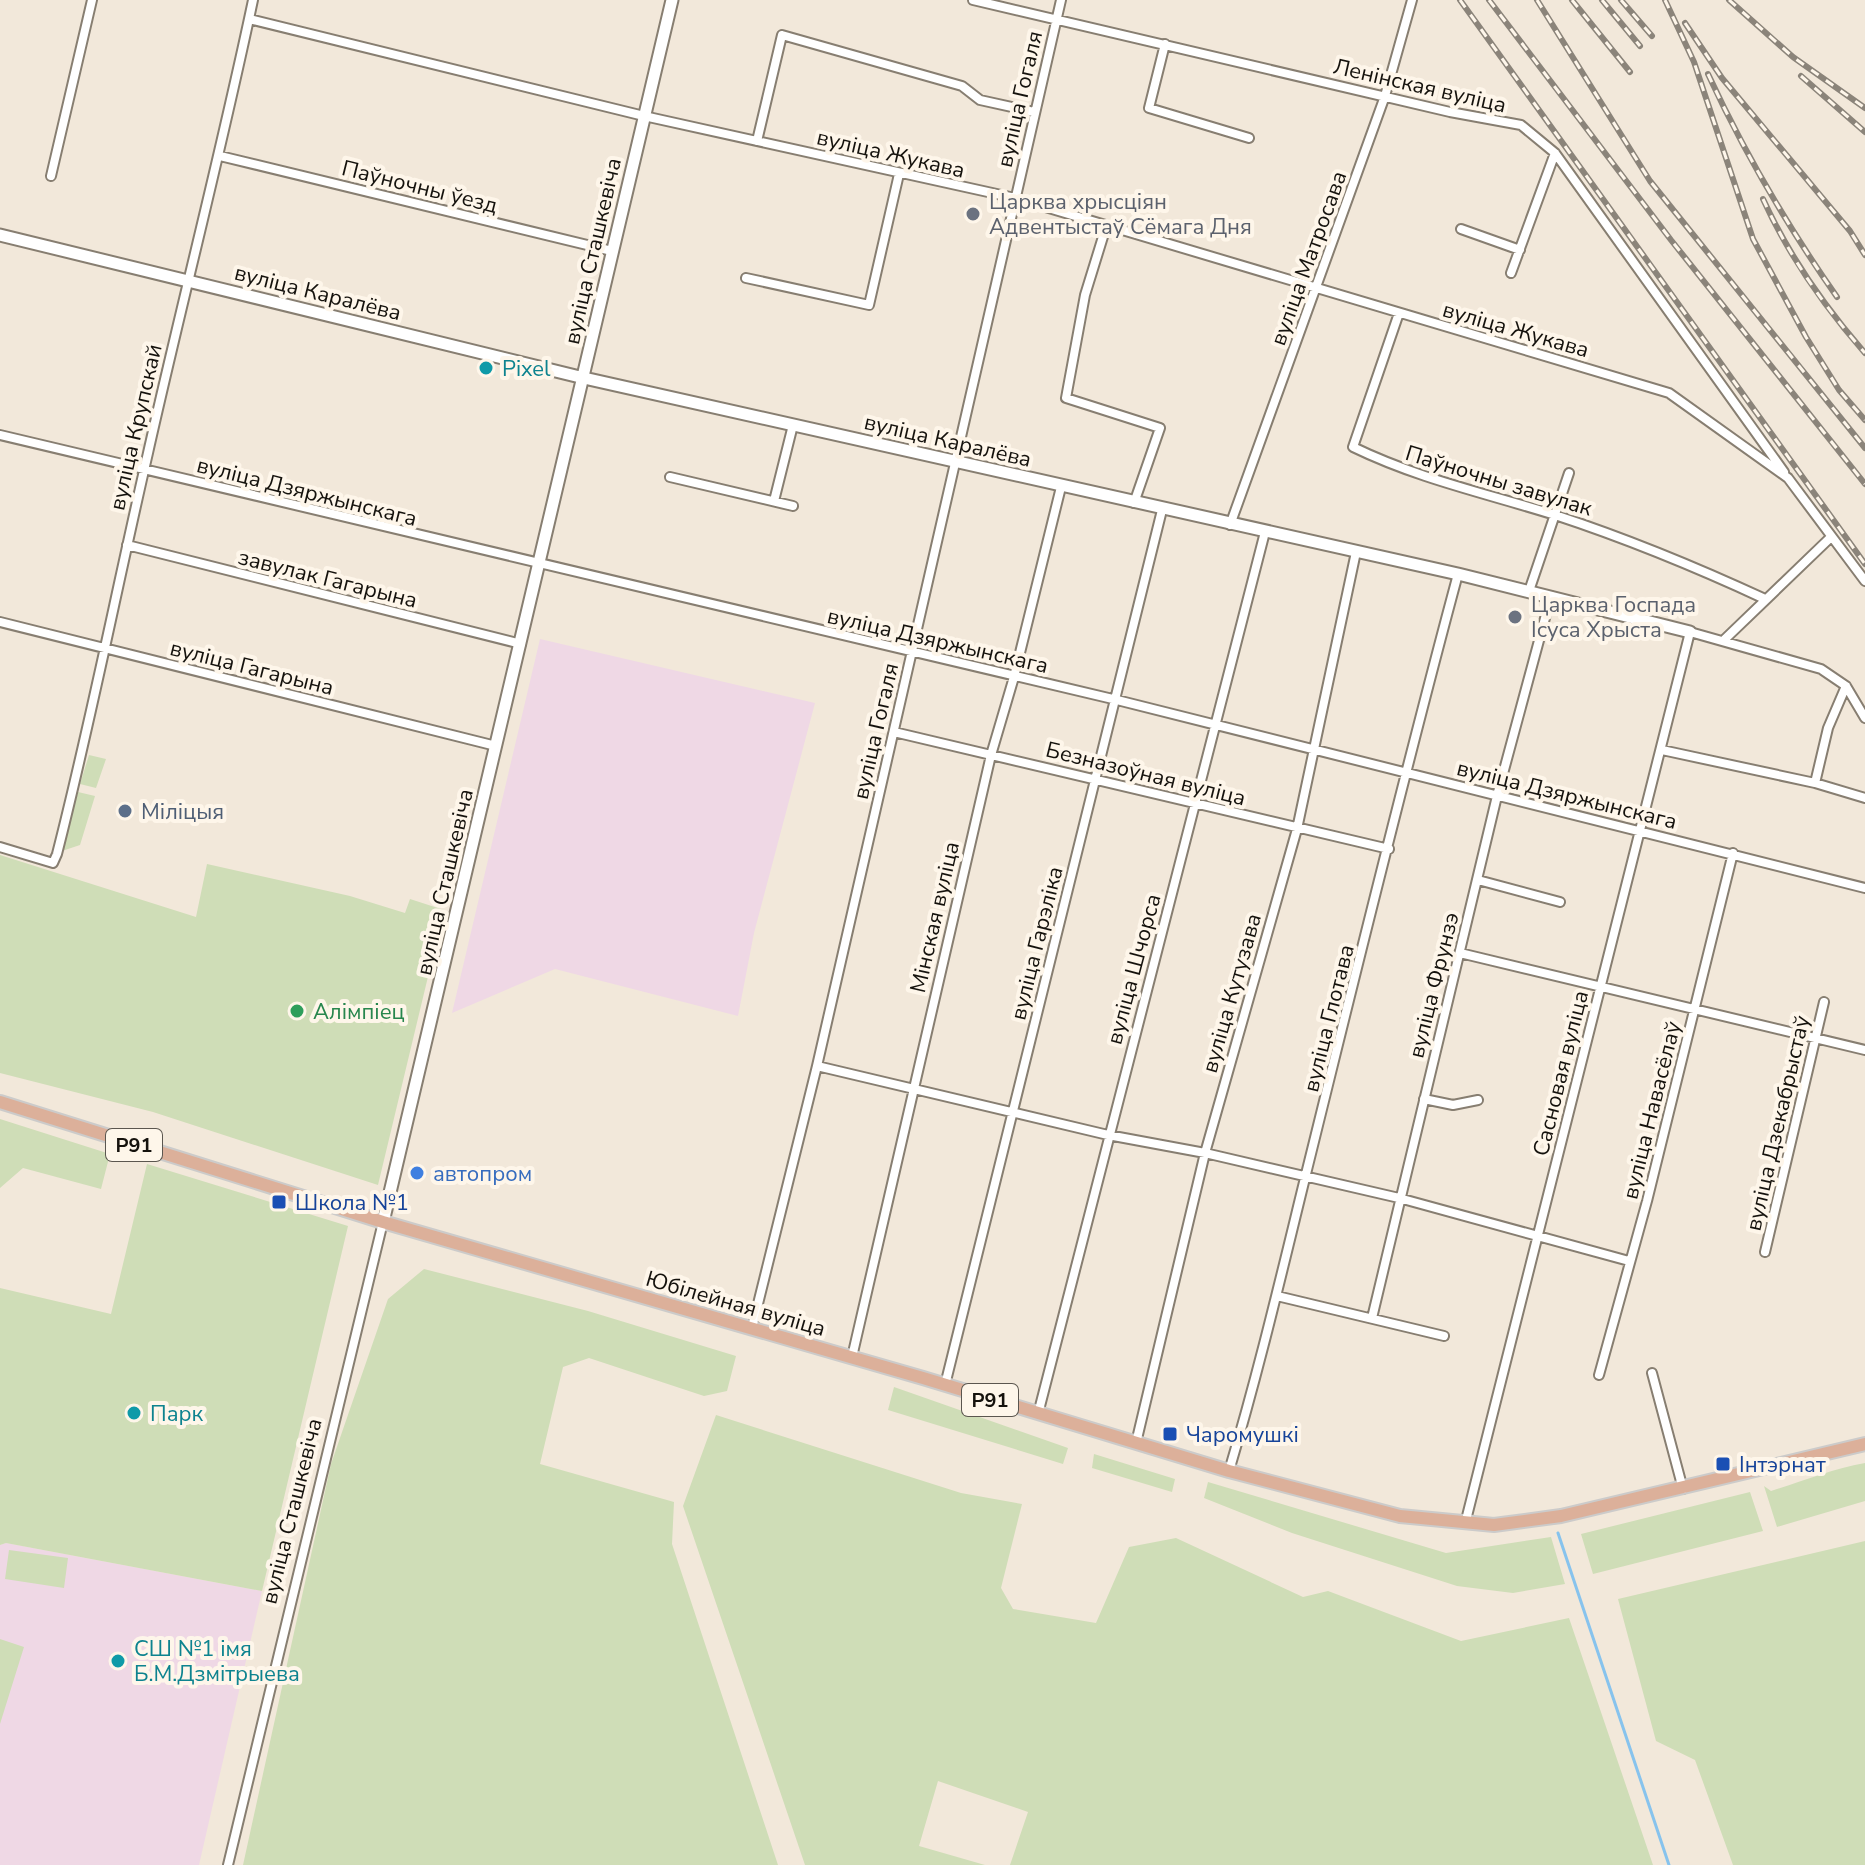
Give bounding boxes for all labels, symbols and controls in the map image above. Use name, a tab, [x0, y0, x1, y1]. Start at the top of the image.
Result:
street label: вуліца Гогаля	[990, 28, 1050, 170]
street label: Ленінская вуліца	[1330, 51, 1509, 120]
street label: вуліца Жукава	[814, 122, 968, 186]
street label: Паўночны ўезд	[339, 153, 501, 221]
street label: вуліца Сташкевіча	[557, 155, 629, 347]
street label: вуліца Матросава	[1263, 167, 1354, 350]
place label: Царква хрысціян Адвентыстаў Сёмага Дня	[989, 187, 1252, 242]
marker: Царква хрысціян Адвентыстаў Сёмага Дня	[964, 205, 982, 223]
street label: вуліца Каралёва	[231, 258, 404, 328]
street label: вуліца Жукава	[1439, 295, 1593, 365]
street label: вуліца Крупскай	[102, 341, 170, 513]
place label: Pixel	[502, 354, 551, 384]
marker: Pixel	[477, 359, 495, 377]
street label: вуліца Каралёва	[861, 407, 1034, 475]
street label: Паўночны завулак	[1402, 438, 1596, 524]
street label: вуліца Дзяржынскага	[193, 450, 420, 534]
street label: завулак Гагарына	[235, 542, 420, 616]
place label: Царква Госпада Ісуса Хрыста	[1531, 590, 1696, 645]
street label: вуліца Дзяржынскага	[824, 601, 1051, 681]
marker: Царква Госпада Ісуса Хрыста	[1506, 608, 1524, 626]
street label: вуліца Гагарына	[167, 633, 337, 703]
street label: вуліца Гогаля	[846, 660, 906, 802]
street label: Безназоўная вуліца	[1043, 735, 1249, 813]
street label: вуліца Дзяржынскага	[1453, 753, 1680, 837]
street label: вуліца Сташкевіча	[409, 786, 481, 978]
place label: Міліцыя	[141, 797, 224, 827]
marker: Міліцыя	[116, 802, 134, 820]
street label: Мінская вуліца	[903, 839, 967, 996]
street label: вуліца Гарэліка	[1003, 863, 1071, 1023]
street label: вуліца Шчорса	[1099, 891, 1168, 1048]
street label: вуліца Фрунзэ	[1401, 909, 1467, 1061]
street label: вуліца Кутузава	[1195, 910, 1269, 1077]
street label: вуліца Глотава	[1296, 941, 1362, 1095]
street label: Сасновая вуліца	[1526, 987, 1596, 1159]
place label: Алімпіец	[313, 997, 405, 1027]
marker: Алімпіец	[288, 1002, 306, 1020]
street label: вуліца Дзекабрыстаў	[1739, 1012, 1817, 1234]
street label: вуліца Навасёлаў	[1615, 1018, 1689, 1202]
road number: Р91	[106, 1129, 162, 1161]
place label: автопром	[433, 1159, 532, 1189]
marker: автопром	[408, 1164, 426, 1182]
place label: Школа №1	[295, 1188, 409, 1218]
marker: Школа №1	[270, 1193, 288, 1211]
street label: Юбілейная вуліца	[642, 1264, 829, 1344]
road number: Р91	[962, 1384, 1018, 1416]
place label: Парк	[150, 1399, 204, 1429]
marker: Парк	[125, 1404, 143, 1422]
street label: вуліца Сташкевіча	[254, 1415, 330, 1607]
place label: Чаромушкі	[1186, 1420, 1299, 1450]
marker: Чаромушкі	[1161, 1425, 1179, 1443]
place label: Інтэрнат	[1739, 1450, 1826, 1480]
marker: Інтэрнат	[1714, 1455, 1732, 1473]
place label: СШ №1 імя Б.М.Дзмітрыева	[134, 1634, 300, 1689]
marker: СШ №1 імя Б.М.Дзмітрыева	[109, 1652, 127, 1670]

